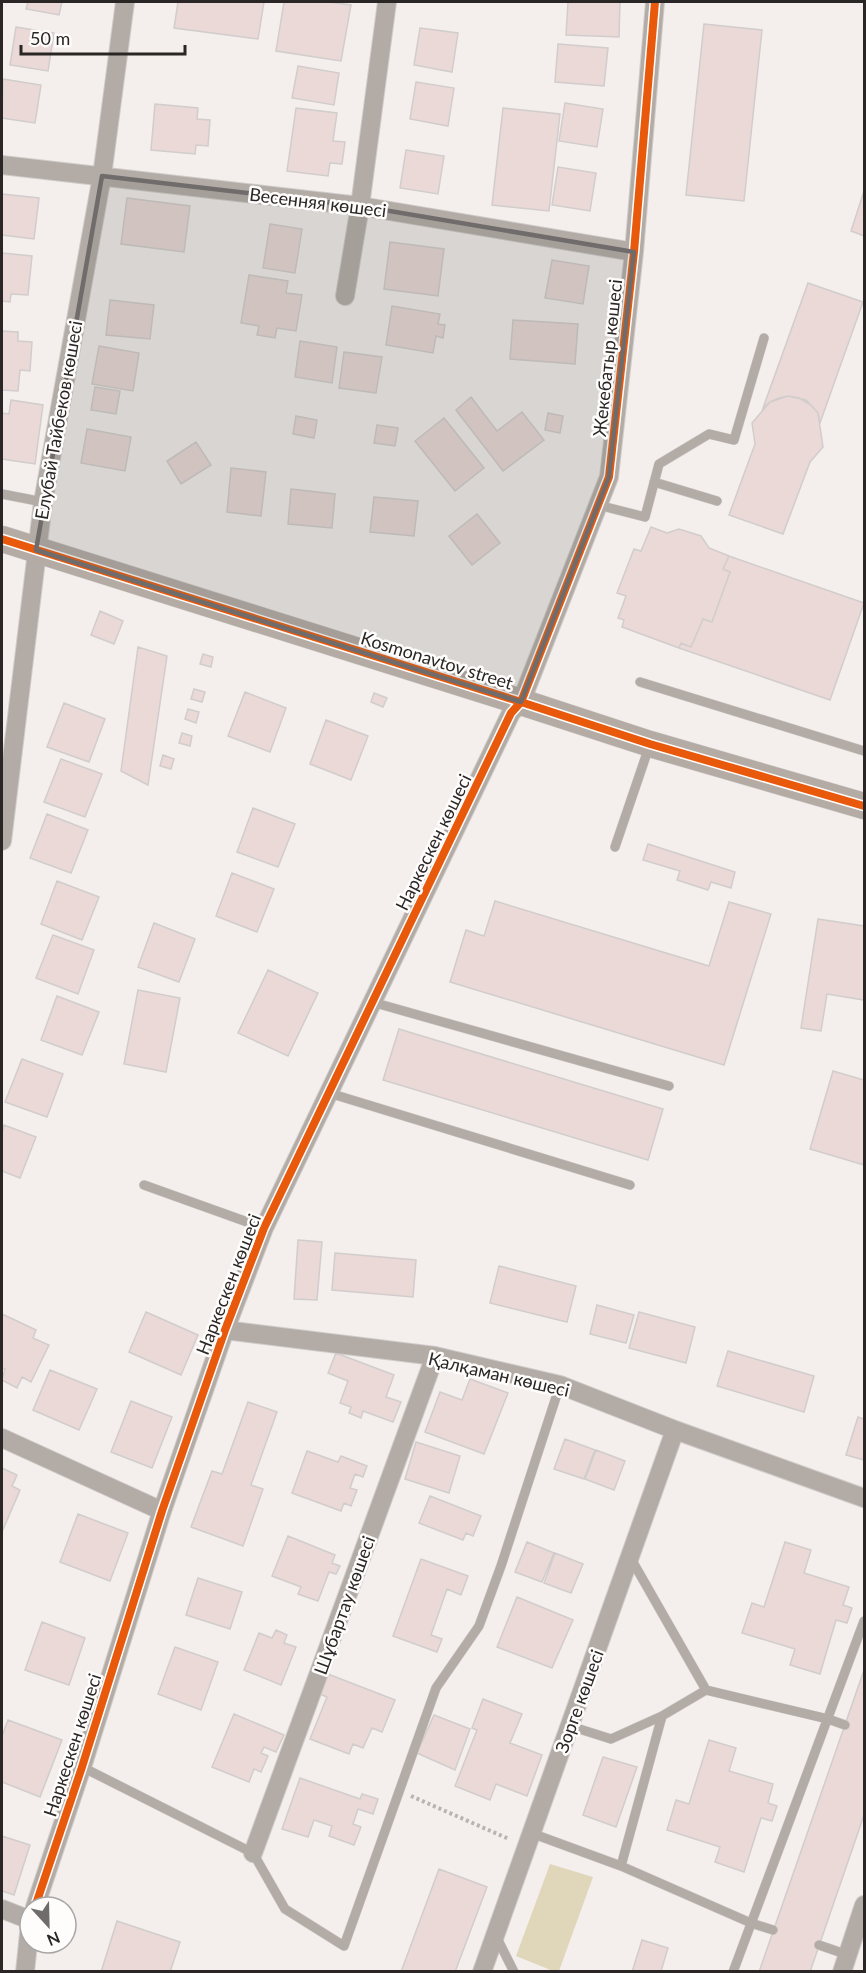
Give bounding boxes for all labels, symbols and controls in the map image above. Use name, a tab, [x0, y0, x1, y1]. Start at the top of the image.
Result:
scale bar	[21, 18, 184, 56]
text: 50 m	[30, 27, 70, 49]
street label: Весенняя көшесі	[248, 183, 388, 221]
street label: Жекебатыр көшесі	[588, 278, 626, 438]
street label: Елубай Тайбеков көшесі	[30, 319, 86, 521]
street label: Kosmonavtov street	[358, 626, 516, 694]
street label: Наркескен көшесі	[390, 770, 476, 914]
street label: Наркескен көшесі	[191, 1210, 265, 1358]
street label: Қалқаман көшесі	[426, 1347, 572, 1401]
street label: Шұбартау көшесі	[309, 1533, 379, 1677]
street label: Зорге көшесі	[550, 1646, 608, 1756]
street label: Наркескен көшесі	[38, 1671, 106, 1819]
north arrow	[18, 1895, 78, 1955]
text: N	[45, 1928, 63, 1950]

